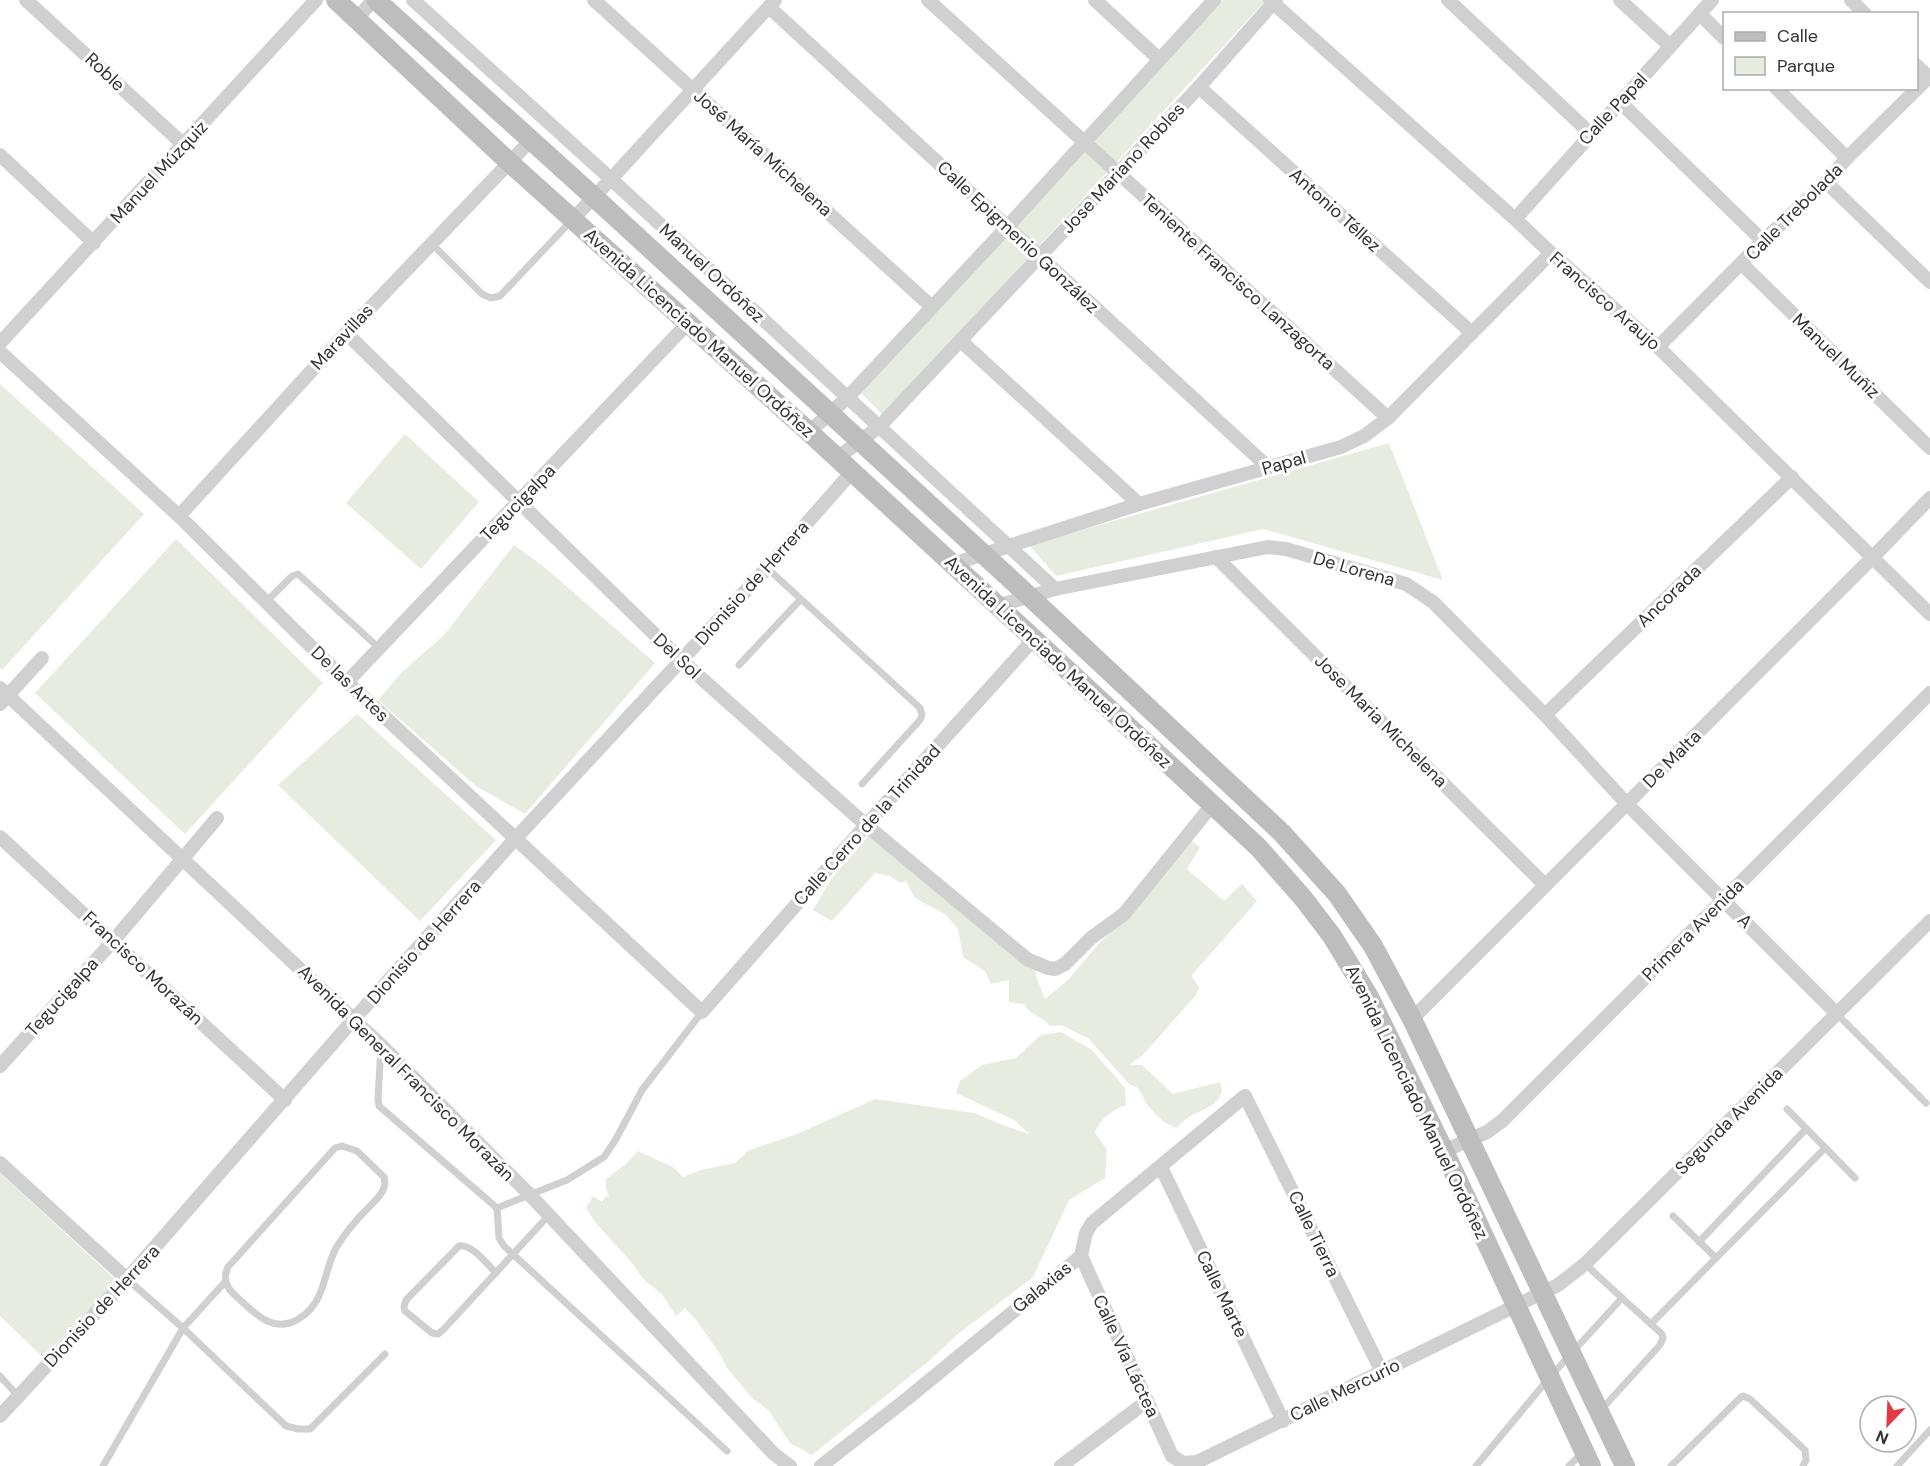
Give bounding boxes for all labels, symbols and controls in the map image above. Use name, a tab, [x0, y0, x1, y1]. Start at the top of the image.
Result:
legend	[1723, 12, 1918, 90]
text: Calle	[1777, 24, 1818, 48]
street label: Roble	[80, 47, 130, 97]
text: Parque	[1777, 54, 1835, 78]
street label: Calle Papal	[1573, 68, 1653, 150]
street label: José María Michelena	[689, 84, 837, 222]
street label: Jose Mariano Robles	[1056, 97, 1190, 239]
street label: Manuel Múzquiz	[105, 115, 213, 229]
street label: Calle Epigmenio González	[932, 156, 1104, 318]
street label: Calle Trebolada	[1740, 158, 1848, 266]
street label: Antonio Téllez	[1284, 163, 1386, 257]
street label: Teniente Francisco Lanzagorta	[1136, 188, 1340, 376]
street label: Manuel Ordóñez	[654, 218, 770, 328]
street label: Avenida Licenciado Manuel Ordóñez	[579, 223, 819, 443]
street label: Francisco Araujo	[1544, 246, 1666, 356]
street label: Maravillas	[305, 299, 379, 375]
street label: Manuel Muñiz	[1787, 308, 1885, 404]
street label: Papal	[1259, 445, 1309, 481]
street label: Tegucigalpa	[475, 459, 561, 547]
street label: Dionisio de Herrera	[690, 516, 814, 650]
street label: De Lorena	[1310, 546, 1398, 592]
street label: Avenida Licenciado Manuel Ordóñez	[939, 550, 1177, 774]
street label: Ancorada	[1632, 559, 1706, 633]
street label: Del Sol	[648, 628, 706, 684]
street label: De las Artes	[306, 641, 394, 727]
street label: Jose Maria Michelena	[1309, 649, 1453, 793]
street label: De Malta	[1638, 725, 1706, 793]
street label: Calle Cerro de la Trinidad	[788, 739, 946, 911]
street label: Primera Avenida	[1637, 874, 1749, 986]
street label: Dionisio de Herrera	[362, 875, 486, 1009]
street label: Francisco Morazán	[78, 906, 208, 1030]
street label: A	[1732, 908, 1758, 934]
street label: Tegucigalpa	[20, 952, 104, 1042]
street label: Avenida General Francisco Morazán	[293, 960, 519, 1186]
street label: Avenida Licenciado Manuel Ordóñez	[1340, 961, 1494, 1243]
street label: Segunda Avenida	[1670, 1062, 1788, 1180]
street label: Calle Tierra	[1283, 1187, 1345, 1281]
street label: Dionisio de Herrera	[39, 1240, 165, 1372]
street label: Calle Marte	[1191, 1246, 1253, 1342]
street label: Galaxias	[1008, 1256, 1076, 1318]
street label: Calle Vía Láctea	[1087, 1291, 1165, 1421]
street label: Calle Mercurio	[1286, 1353, 1404, 1427]
north arrow	[1858, 1394, 1918, 1454]
text: N	[1873, 1425, 1892, 1449]

